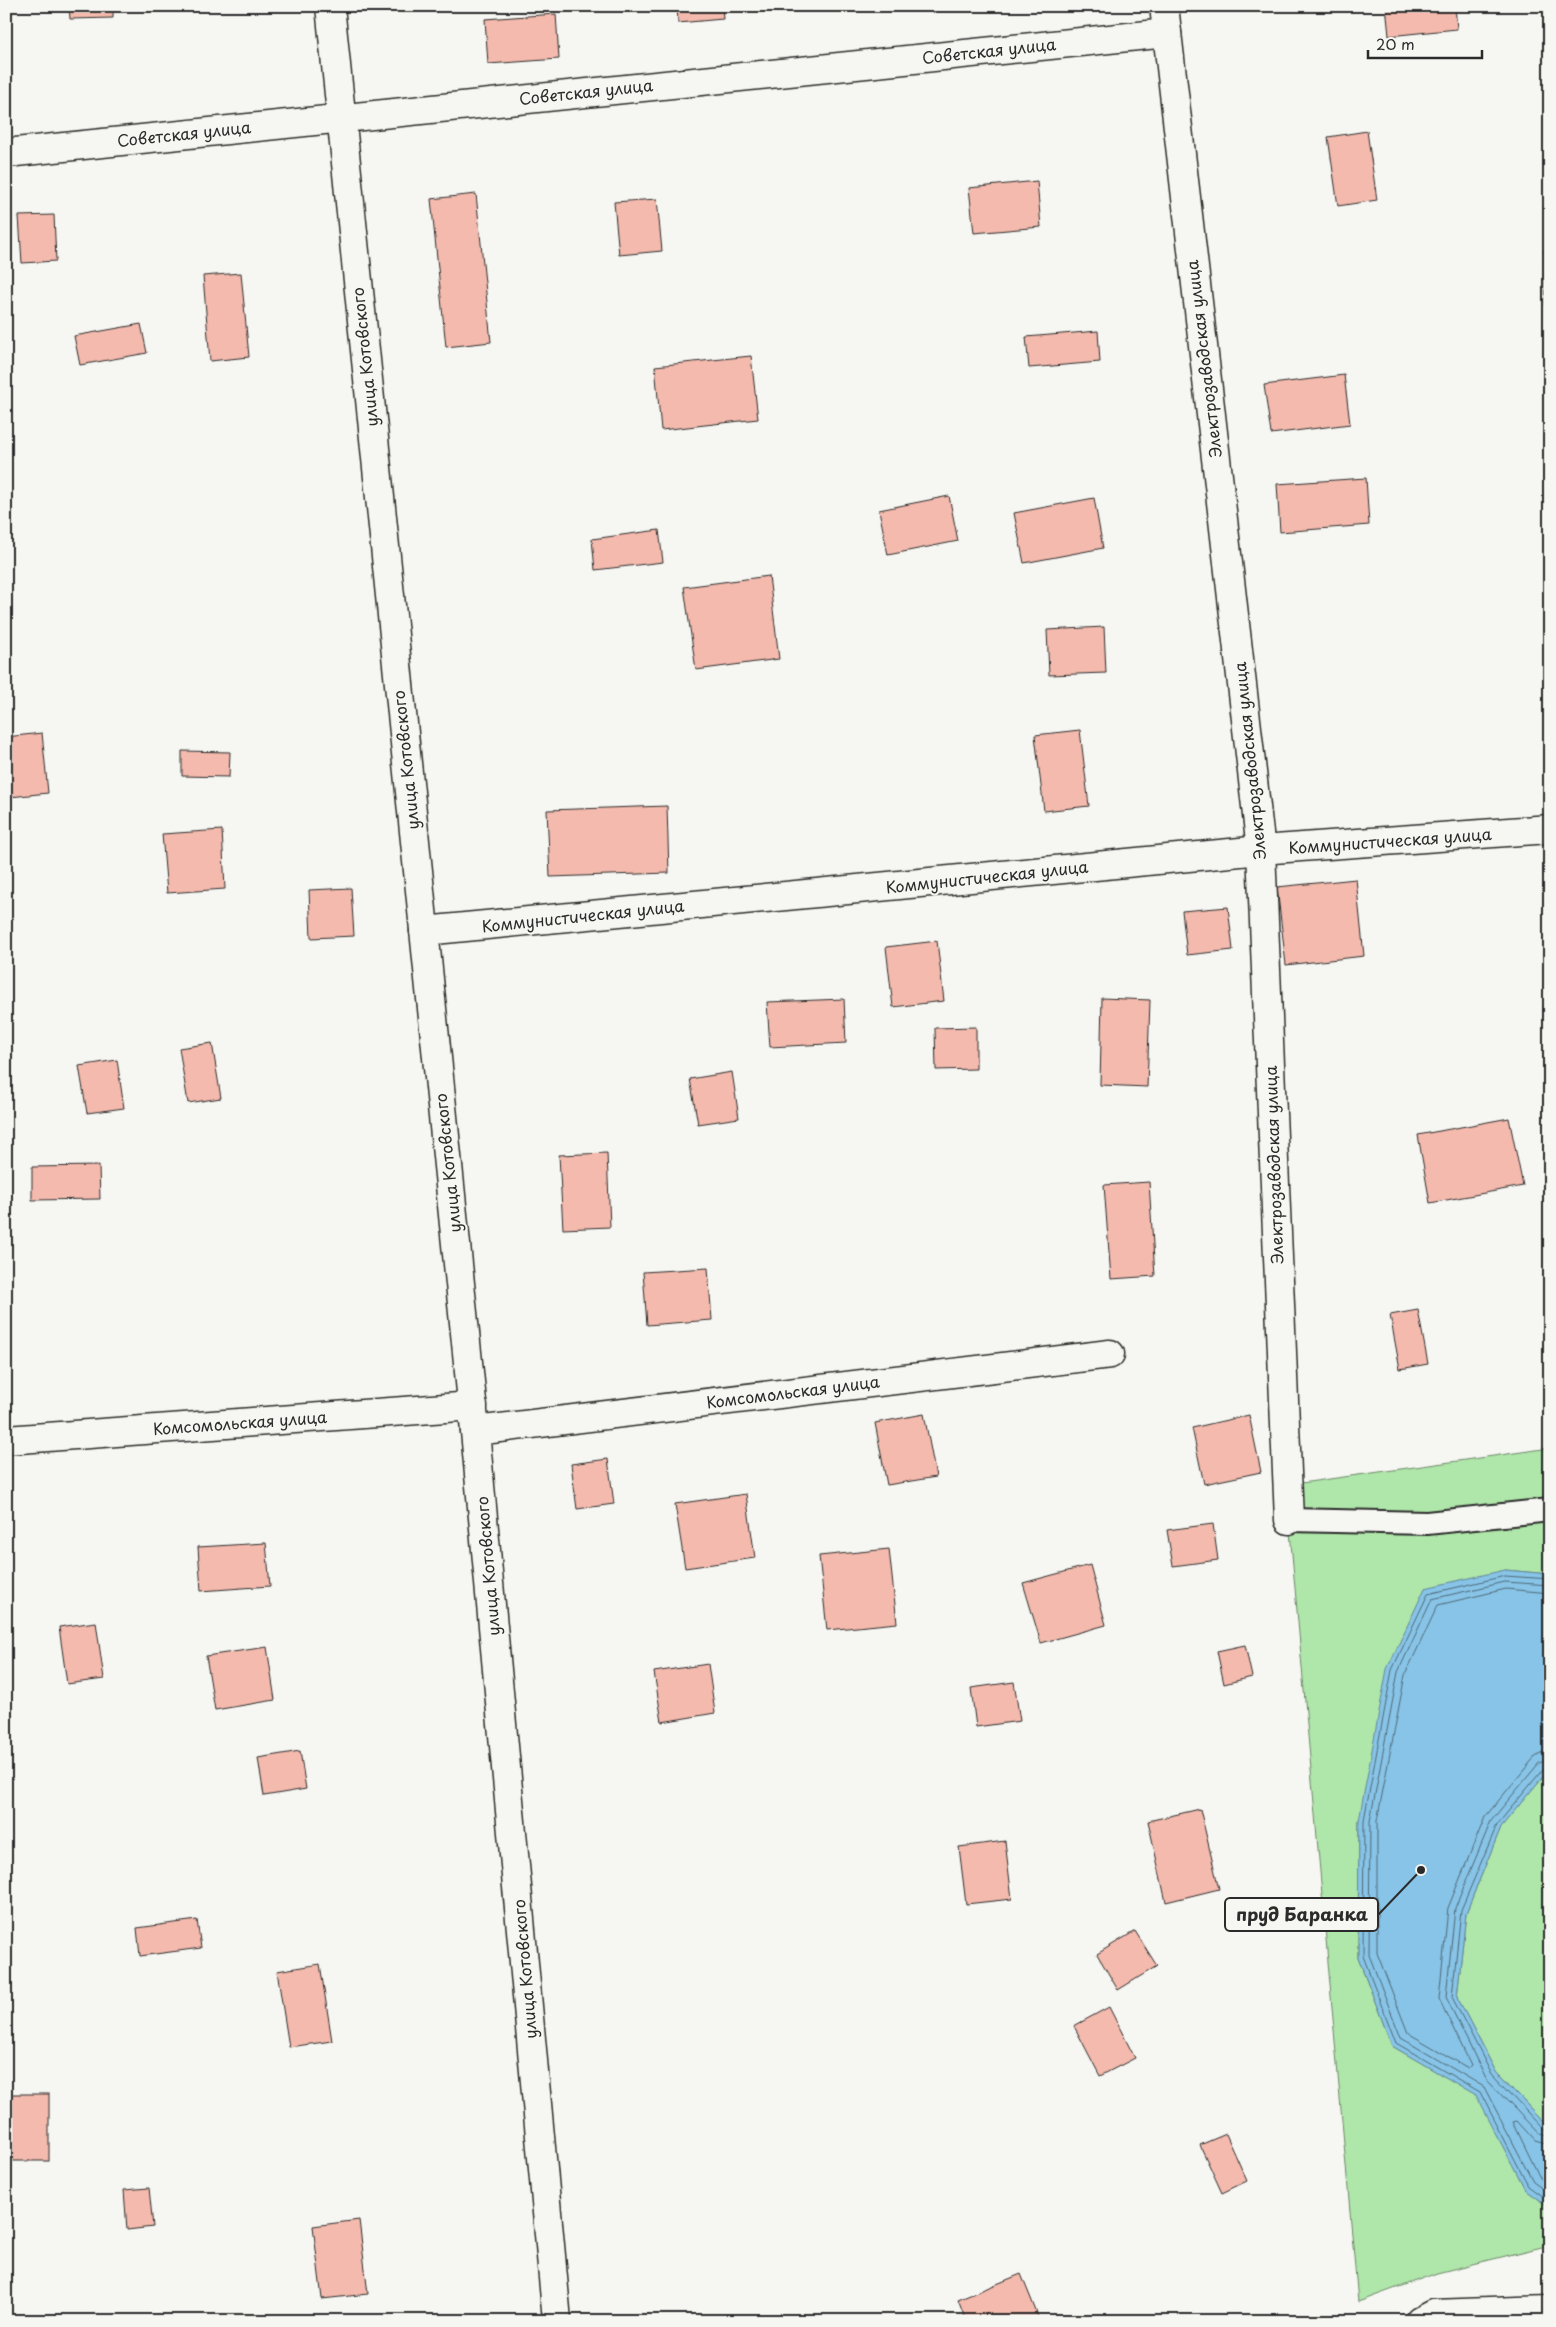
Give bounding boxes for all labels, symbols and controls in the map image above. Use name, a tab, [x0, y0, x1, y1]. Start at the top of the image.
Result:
scale bar	[1368, 28, 1482, 60]
street label: Советская улица	[921, 31, 1057, 69]
text: 20 m	[1376, 32, 1415, 55]
street label: Советская улица	[518, 72, 654, 110]
street label: Советская улица	[116, 114, 252, 152]
street label: Электрозаводская улица	[1179, 259, 1227, 459]
street label: улица Котовского	[345, 286, 383, 428]
street label: Электрозаводская улица	[1227, 661, 1271, 861]
street label: улица Котовского	[386, 689, 424, 831]
street label: Коммунистическая улица	[1288, 821, 1492, 859]
street label: Коммунистическая улица	[884, 853, 1089, 899]
street label: Коммунистическая улица	[480, 892, 685, 938]
street label: Электрозаводская улица	[1258, 1065, 1288, 1265]
street label: улица Котовского	[428, 1092, 466, 1234]
street label: Комсомольская улица	[705, 1368, 881, 1414]
street label: Комсомольская улица	[152, 1404, 328, 1440]
street label: улица Котовского	[469, 1495, 505, 1637]
street label: улица Котовского	[506, 1898, 542, 2040]
callout: пруд Баранка	[1225, 1898, 1378, 1931]
text: пруд Баранка	[1236, 1900, 1368, 1927]

